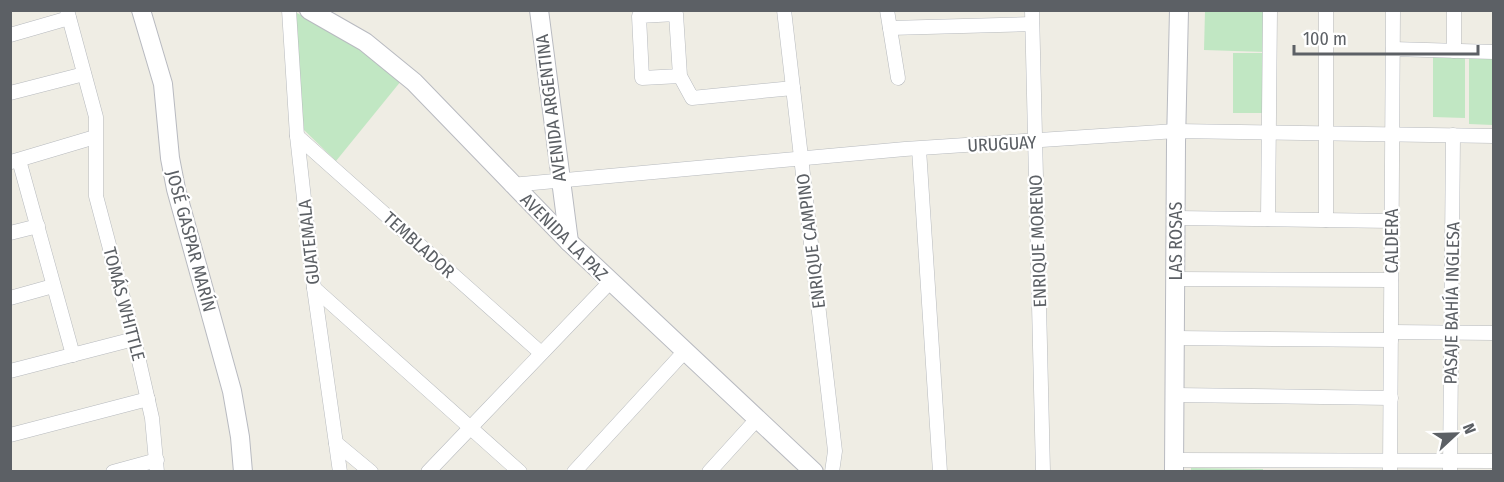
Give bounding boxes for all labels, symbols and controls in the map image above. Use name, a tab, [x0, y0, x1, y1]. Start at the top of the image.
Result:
scale bar	[1294, 18, 1478, 56]
text: 100 m	[1303, 28, 1347, 50]
street label: AVENIDA ARGENTINA	[531, 32, 571, 183]
street label: URUGUAY	[967, 131, 1037, 157]
street label: JOSÉ GASPAR MARÍN	[161, 167, 221, 314]
street label: ENRIQUE CAMPINO	[792, 172, 830, 310]
street label: ENRIQUE MORENO	[1025, 174, 1051, 308]
street label: AVENIDA LA PAZ	[516, 189, 612, 285]
street label: GUATEMALA	[294, 198, 324, 286]
street label: LAS ROSAS	[1165, 202, 1187, 280]
street label: TEMBLADOR	[379, 207, 459, 283]
street label: CALDERA	[1381, 208, 1403, 273]
street label: PASAJE BAHÍA INGLESA	[1439, 221, 1464, 385]
street label: TOMÁS WHITTLE	[98, 245, 151, 363]
north arrow	[1426, 404, 1486, 464]
text: N	[1459, 421, 1480, 437]

